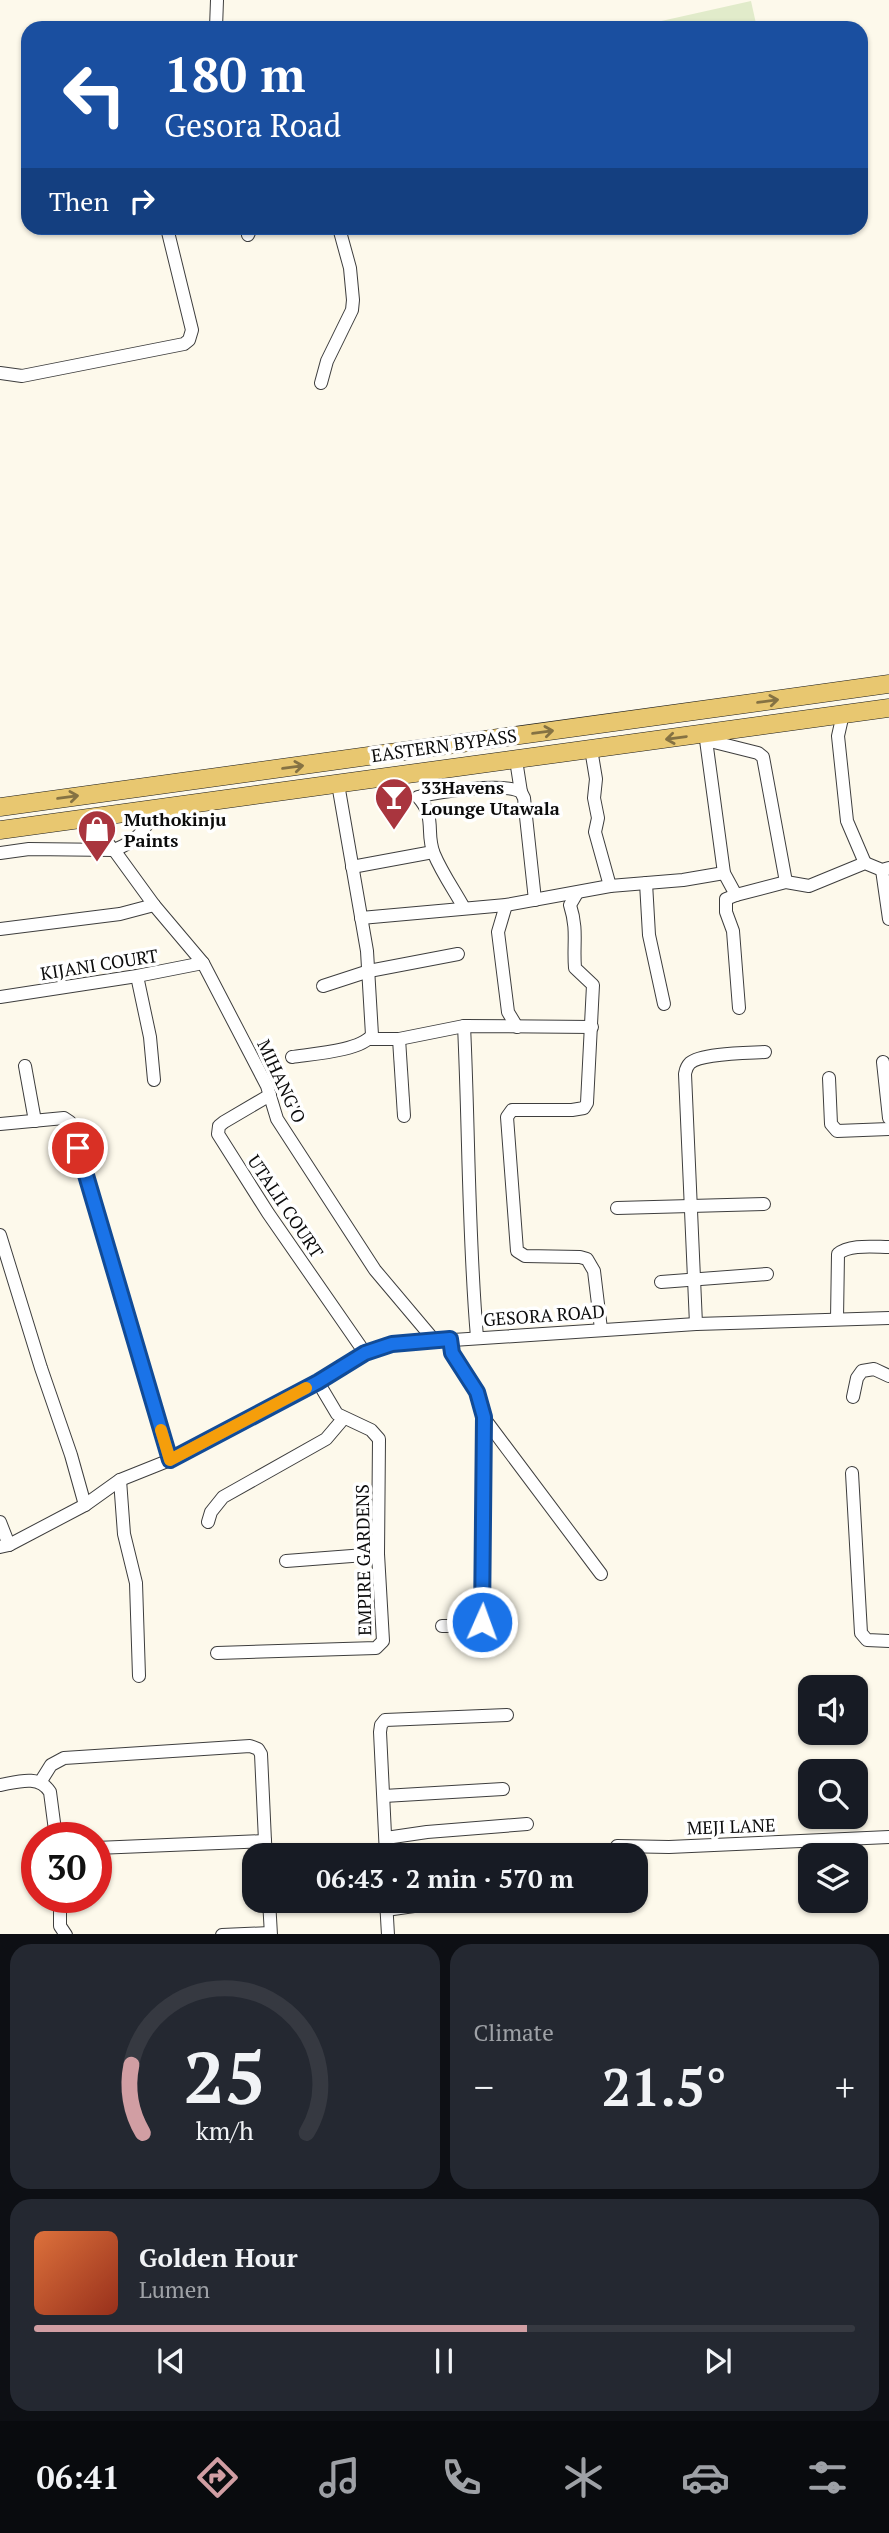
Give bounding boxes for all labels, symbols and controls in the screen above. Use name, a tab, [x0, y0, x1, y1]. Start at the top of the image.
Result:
text: 180 m	[164, 41, 306, 106]
icon: left	[49, 49, 140, 140]
text: Gesora Road	[164, 104, 341, 146]
icon: right	[123, 182, 161, 220]
text: Then	[49, 184, 109, 218]
one-way arrow	[756, 694, 779, 707]
street label: EASTERN BYPASS	[370, 723, 518, 767]
one-way arrow	[531, 725, 553, 738]
one-way arrow	[665, 731, 688, 744]
one-way arrow	[281, 760, 304, 773]
place label: 33Havens Lounge Utawala	[421, 775, 560, 820]
bar icon: 33Havens Lounge Utawala	[373, 776, 415, 831]
one-way arrow	[56, 790, 78, 803]
place label: Muthokinju Paints	[124, 807, 226, 852]
shop icon: Muthokinju Paints	[76, 808, 118, 863]
street label: KIJANI COURT	[39, 943, 159, 985]
street label: MIHANG'O	[252, 1035, 312, 1127]
pin	[48, 1118, 108, 1178]
icon: arrive	[59, 1129, 97, 1167]
street label: UTALII COURT	[243, 1150, 329, 1262]
street label: GESORA ROAD	[482, 1299, 606, 1331]
street label: EMPIRE GARDENS	[350, 1484, 376, 1636]
position arrow	[445, 1585, 519, 1659]
map controls	[798, 1675, 868, 1913]
button: sound	[798, 1675, 868, 1745]
button: search	[798, 1759, 868, 1829]
street label: MEJI LANE	[686, 1812, 776, 1840]
speed limit sign: 30	[21, 1822, 112, 1913]
button: layers	[798, 1843, 868, 1913]
text: 06:43 · 2 min · 570 m	[316, 1861, 574, 1895]
text: Climate	[474, 2017, 554, 2048]
text: 25	[184, 2027, 266, 2124]
text: 21.5°	[602, 2052, 727, 2121]
text: −	[474, 2062, 494, 2112]
text: +	[835, 2062, 855, 2112]
text: km/h	[196, 2113, 254, 2146]
text: Golden Hour	[139, 2240, 298, 2274]
text: Lumen	[139, 2274, 210, 2305]
icon: previous	[152, 2342, 190, 2380]
icon: pause	[425, 2342, 463, 2380]
icon: next	[699, 2342, 737, 2380]
icon: directions	[193, 2453, 242, 2502]
icon: music	[315, 2453, 364, 2502]
icon: phone	[437, 2453, 486, 2502]
icon: climate	[559, 2453, 608, 2502]
icon: car	[681, 2453, 730, 2502]
icon: filters	[803, 2453, 852, 2502]
text: 06:41	[37, 2456, 120, 2498]

